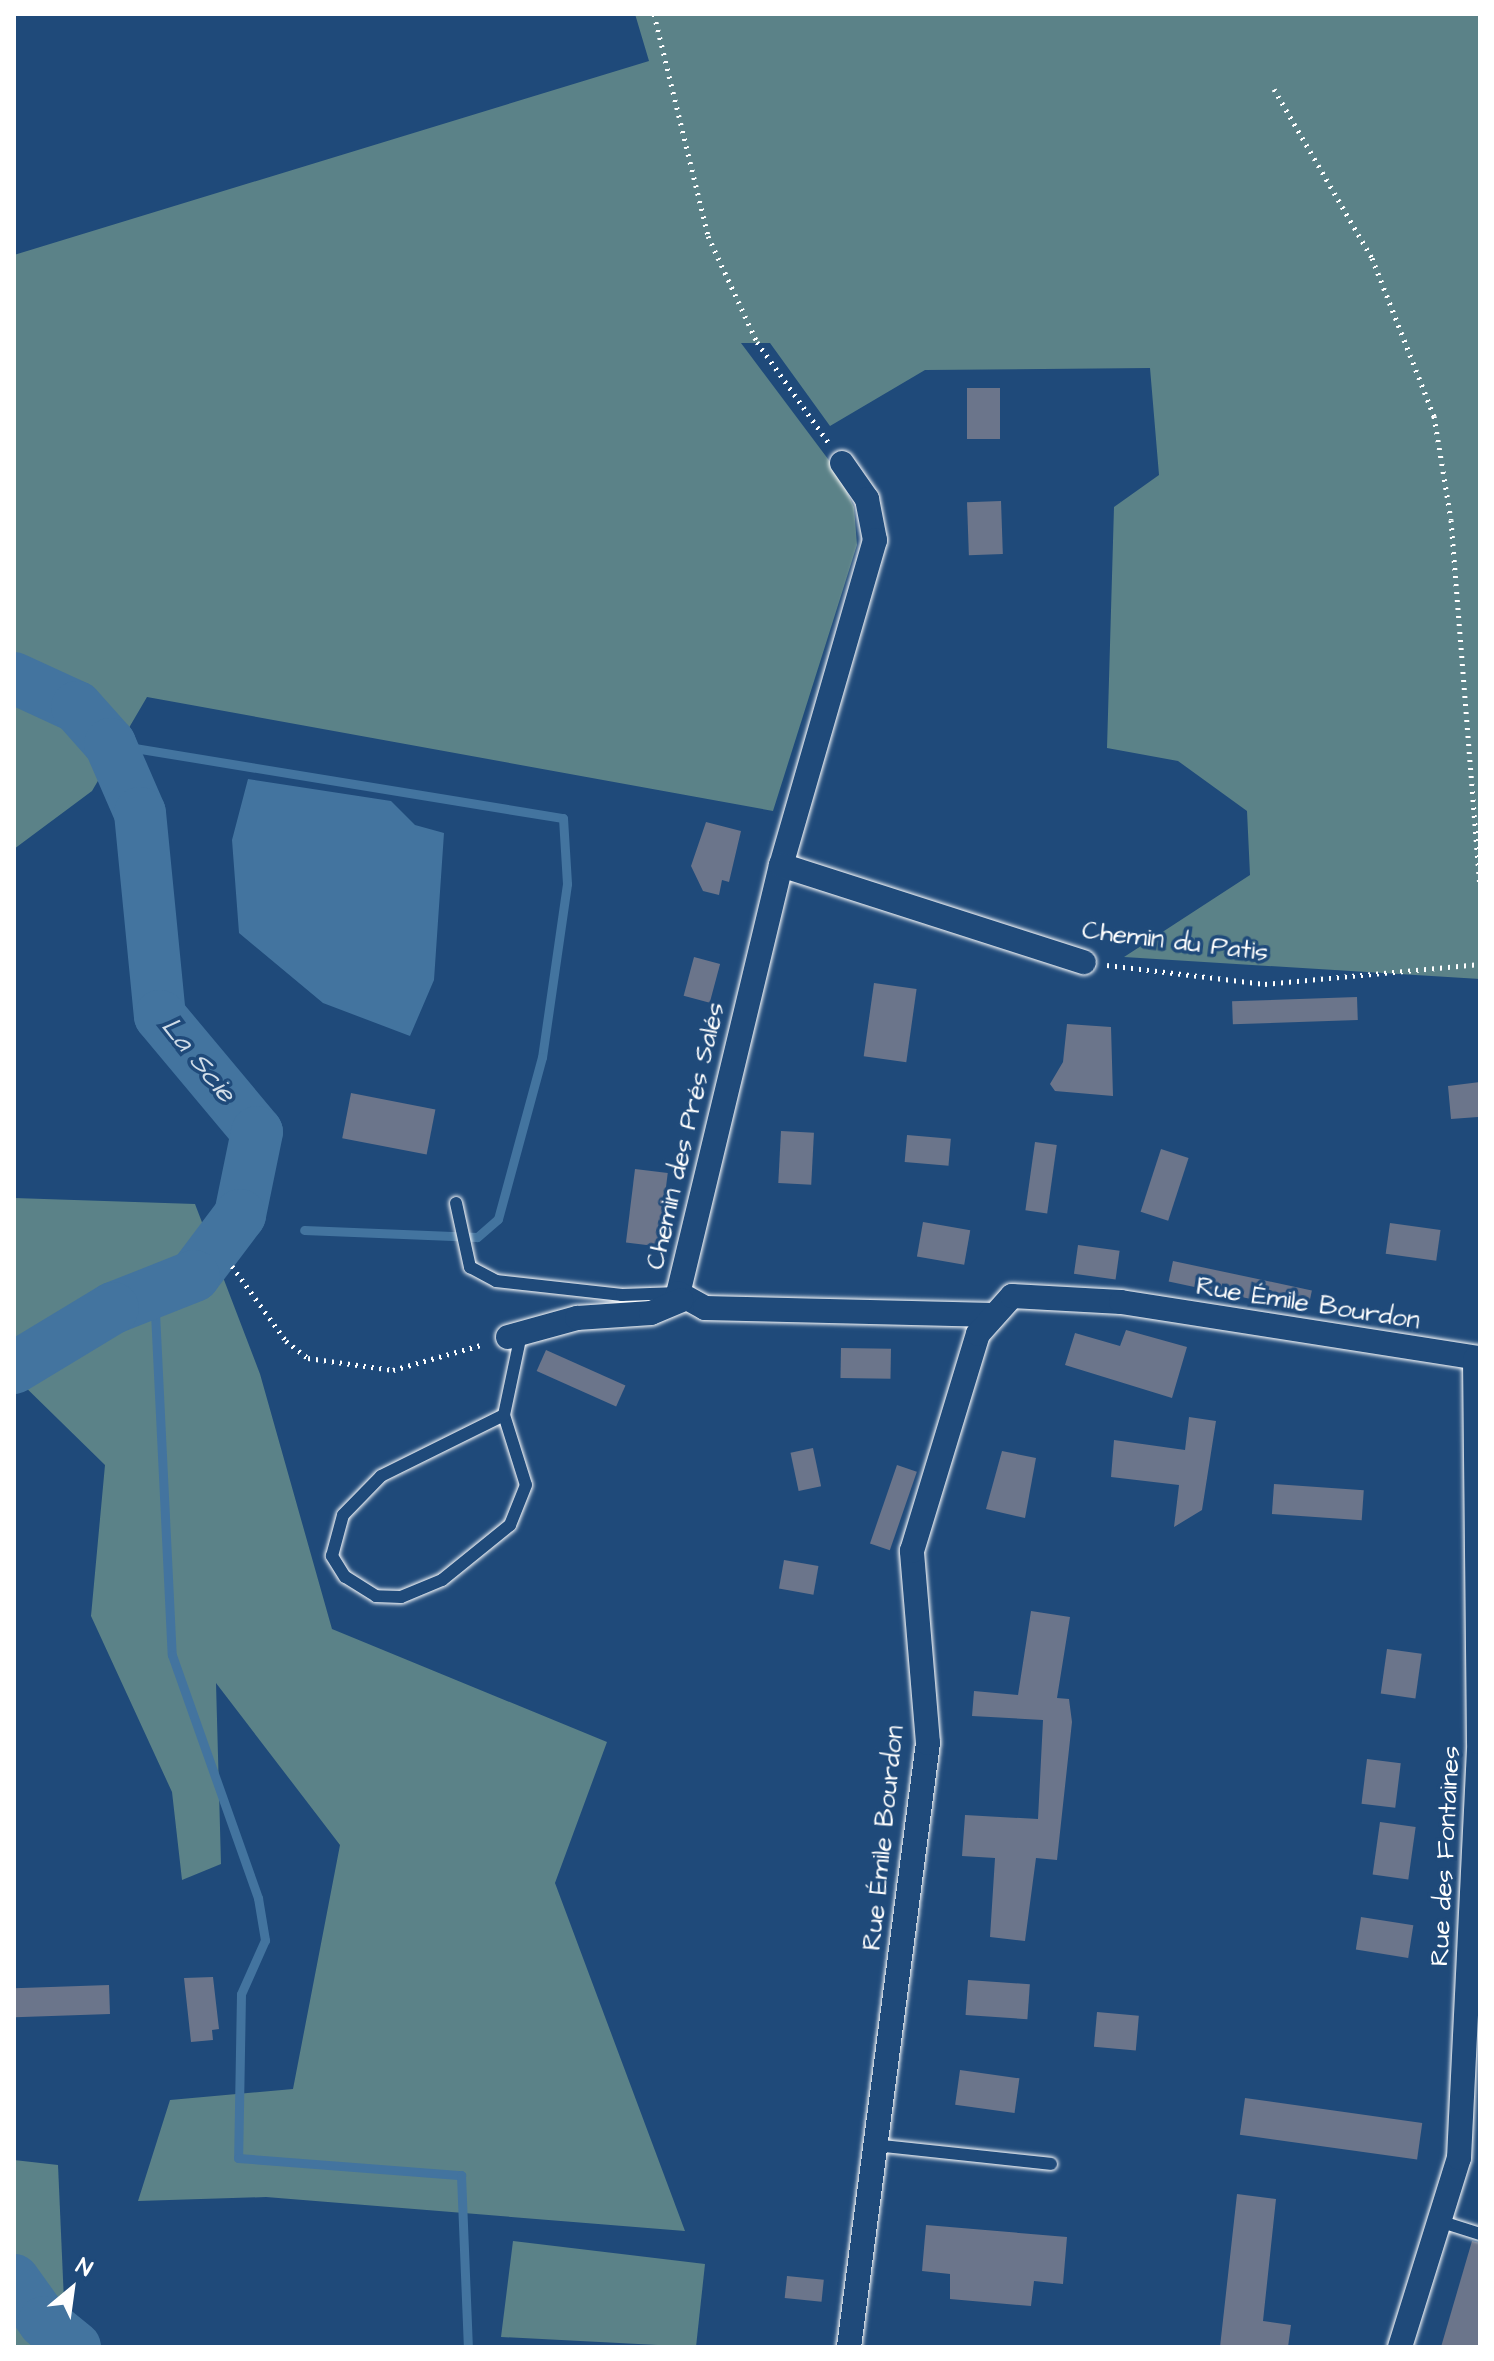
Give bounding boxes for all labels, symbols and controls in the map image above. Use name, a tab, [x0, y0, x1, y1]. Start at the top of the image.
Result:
street label: Chemin du Patis	[1080, 915, 1270, 969]
street label: Chemin des Prés Salés	[640, 999, 732, 1273]
water label: La Scie	[153, 1011, 243, 1109]
street label: Rue Émile Bourdon	[1194, 1271, 1422, 1337]
street label: Rue Émile Bourdon	[857, 1724, 911, 1952]
street label: Rue des Fontaines	[1425, 1745, 1467, 1967]
north arrow	[32, 2249, 112, 2329]
text: N	[70, 2251, 97, 2284]

